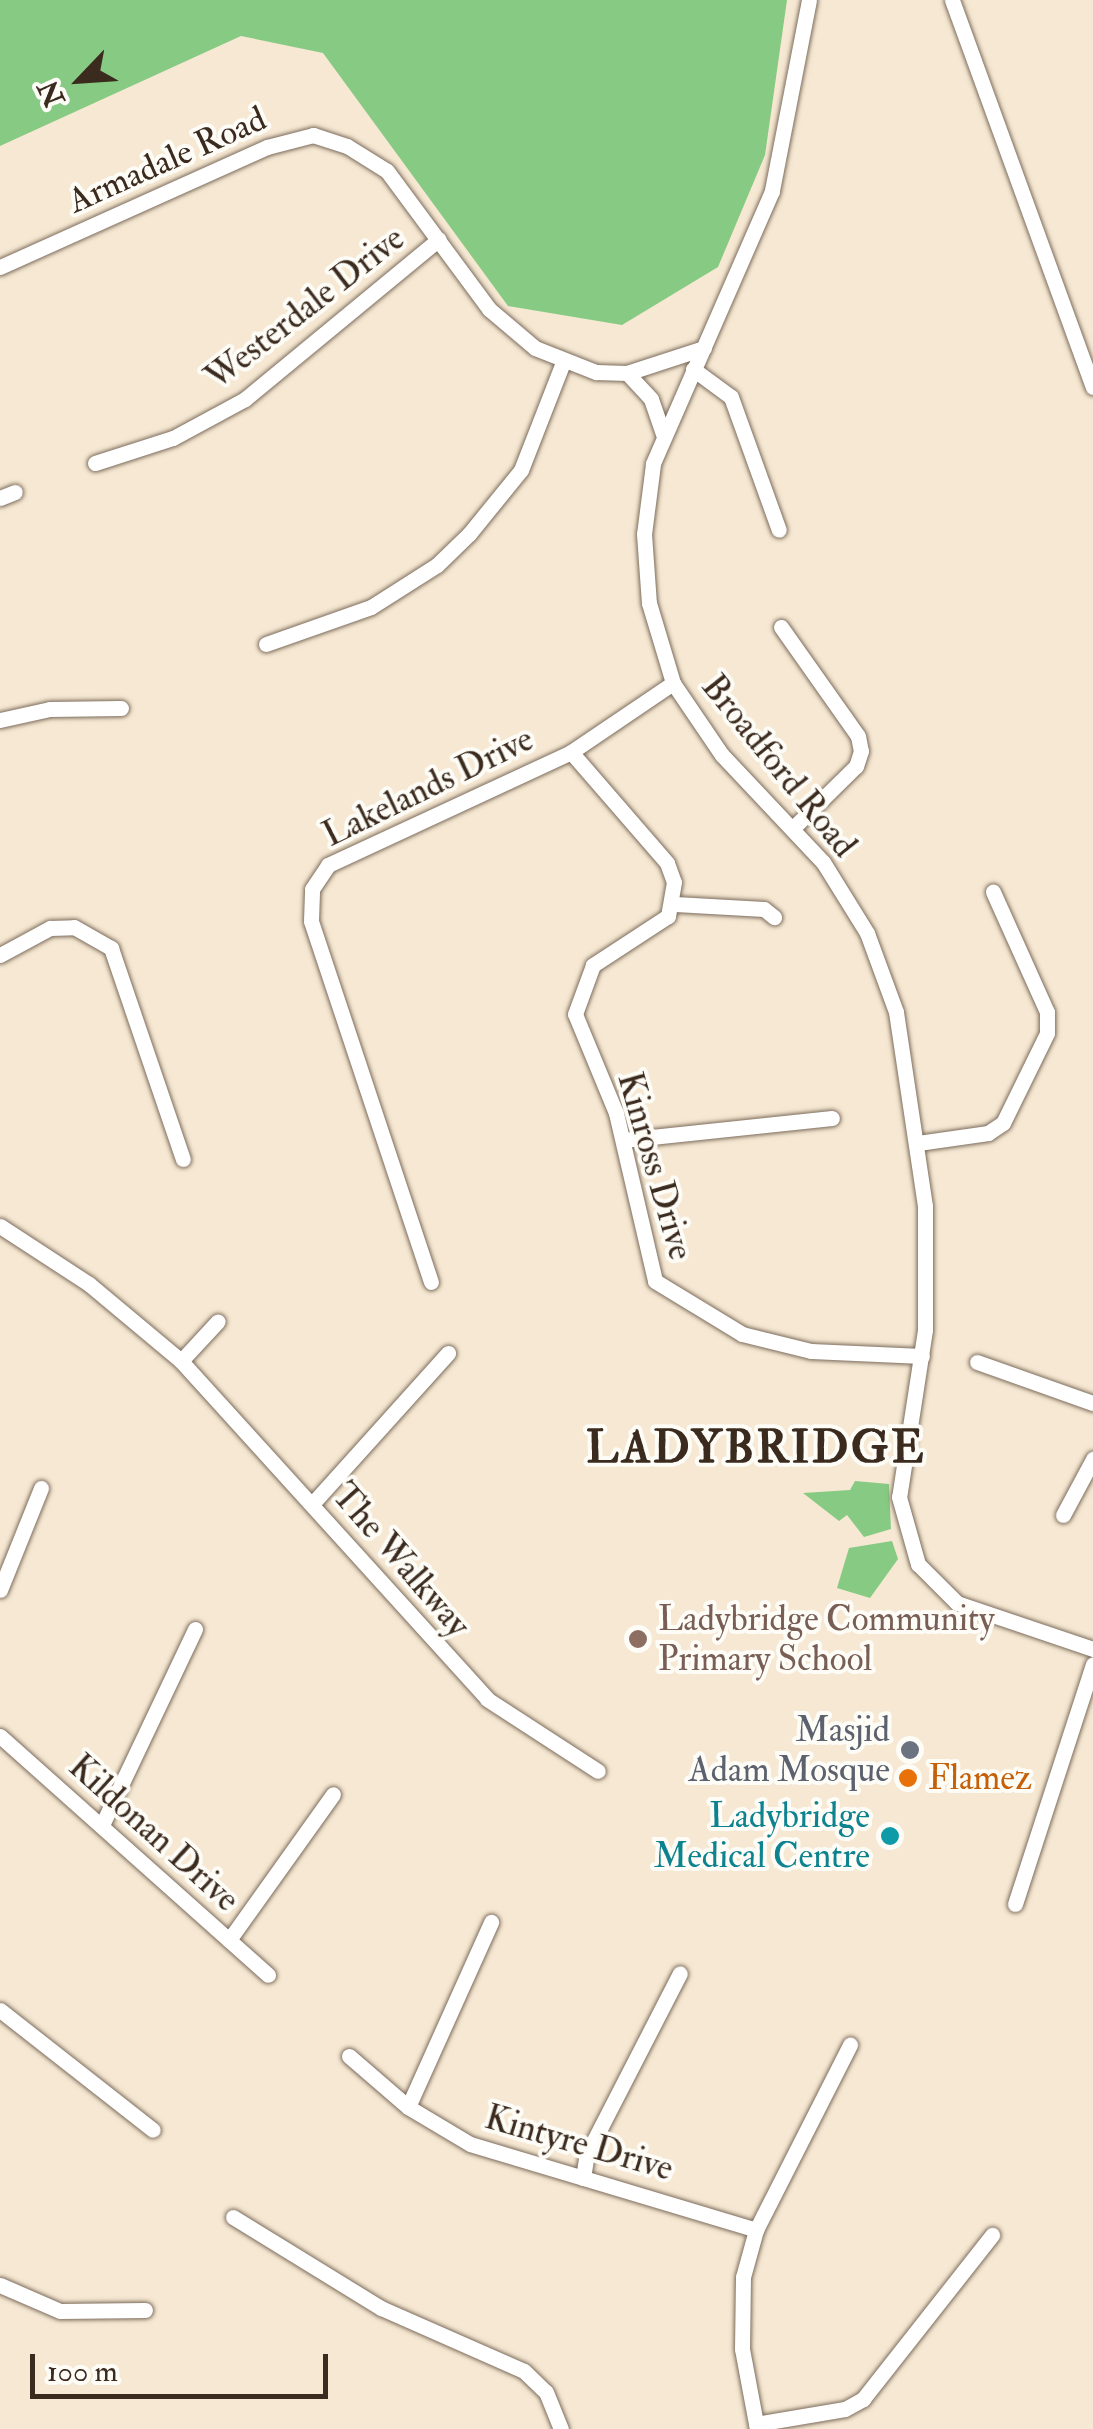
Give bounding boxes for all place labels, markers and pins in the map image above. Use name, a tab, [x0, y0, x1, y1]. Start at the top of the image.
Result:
place label: Ladybridge Community Primary School	[658, 1598, 995, 1680]
marker: Ladybridge Community Primary School	[627, 1628, 649, 1650]
place label: Masjid Adam Mosque	[689, 1709, 890, 1791]
marker: Masjid Adam Mosque	[899, 1739, 921, 1761]
place label: Flamez	[928, 1757, 1032, 1799]
marker: Flamez	[897, 1767, 919, 1789]
place label: Ladybridge Medical Centre	[654, 1795, 870, 1877]
marker: Ladybridge Medical Centre	[879, 1825, 901, 1847]

